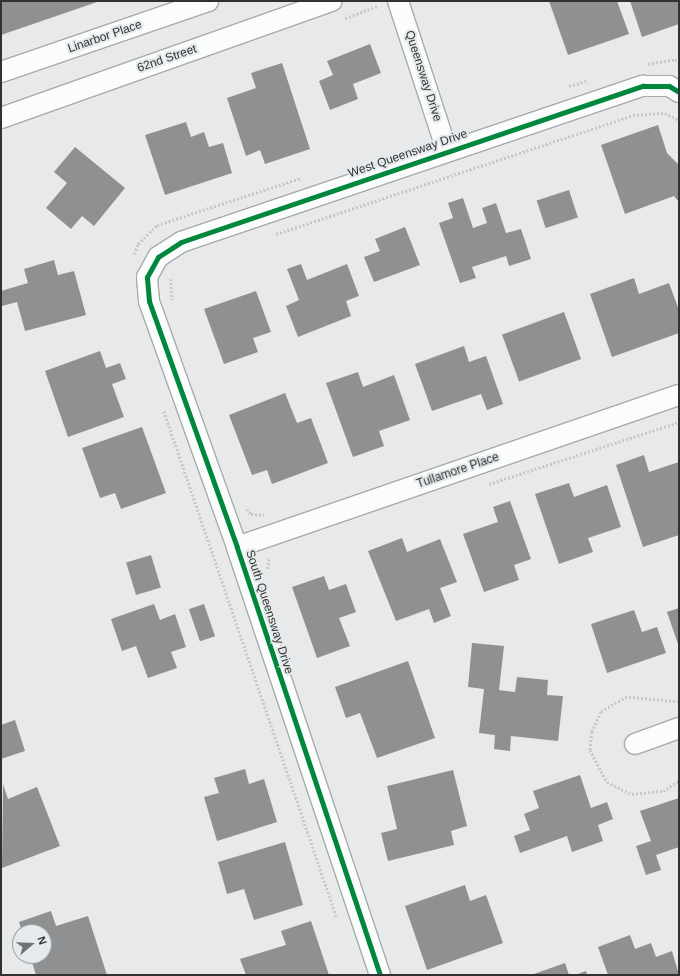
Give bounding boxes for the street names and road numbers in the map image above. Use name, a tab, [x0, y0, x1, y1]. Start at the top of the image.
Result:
street label: Linarbor Place	[66, 18, 144, 56]
street label: Queensway Drive	[402, 29, 444, 123]
street label: 62nd Street	[135, 42, 199, 76]
street label: West Queensway Drive	[346, 127, 470, 181]
street label: Tullamore Place	[415, 450, 501, 492]
street label: South Queensway Drive	[242, 548, 296, 676]

